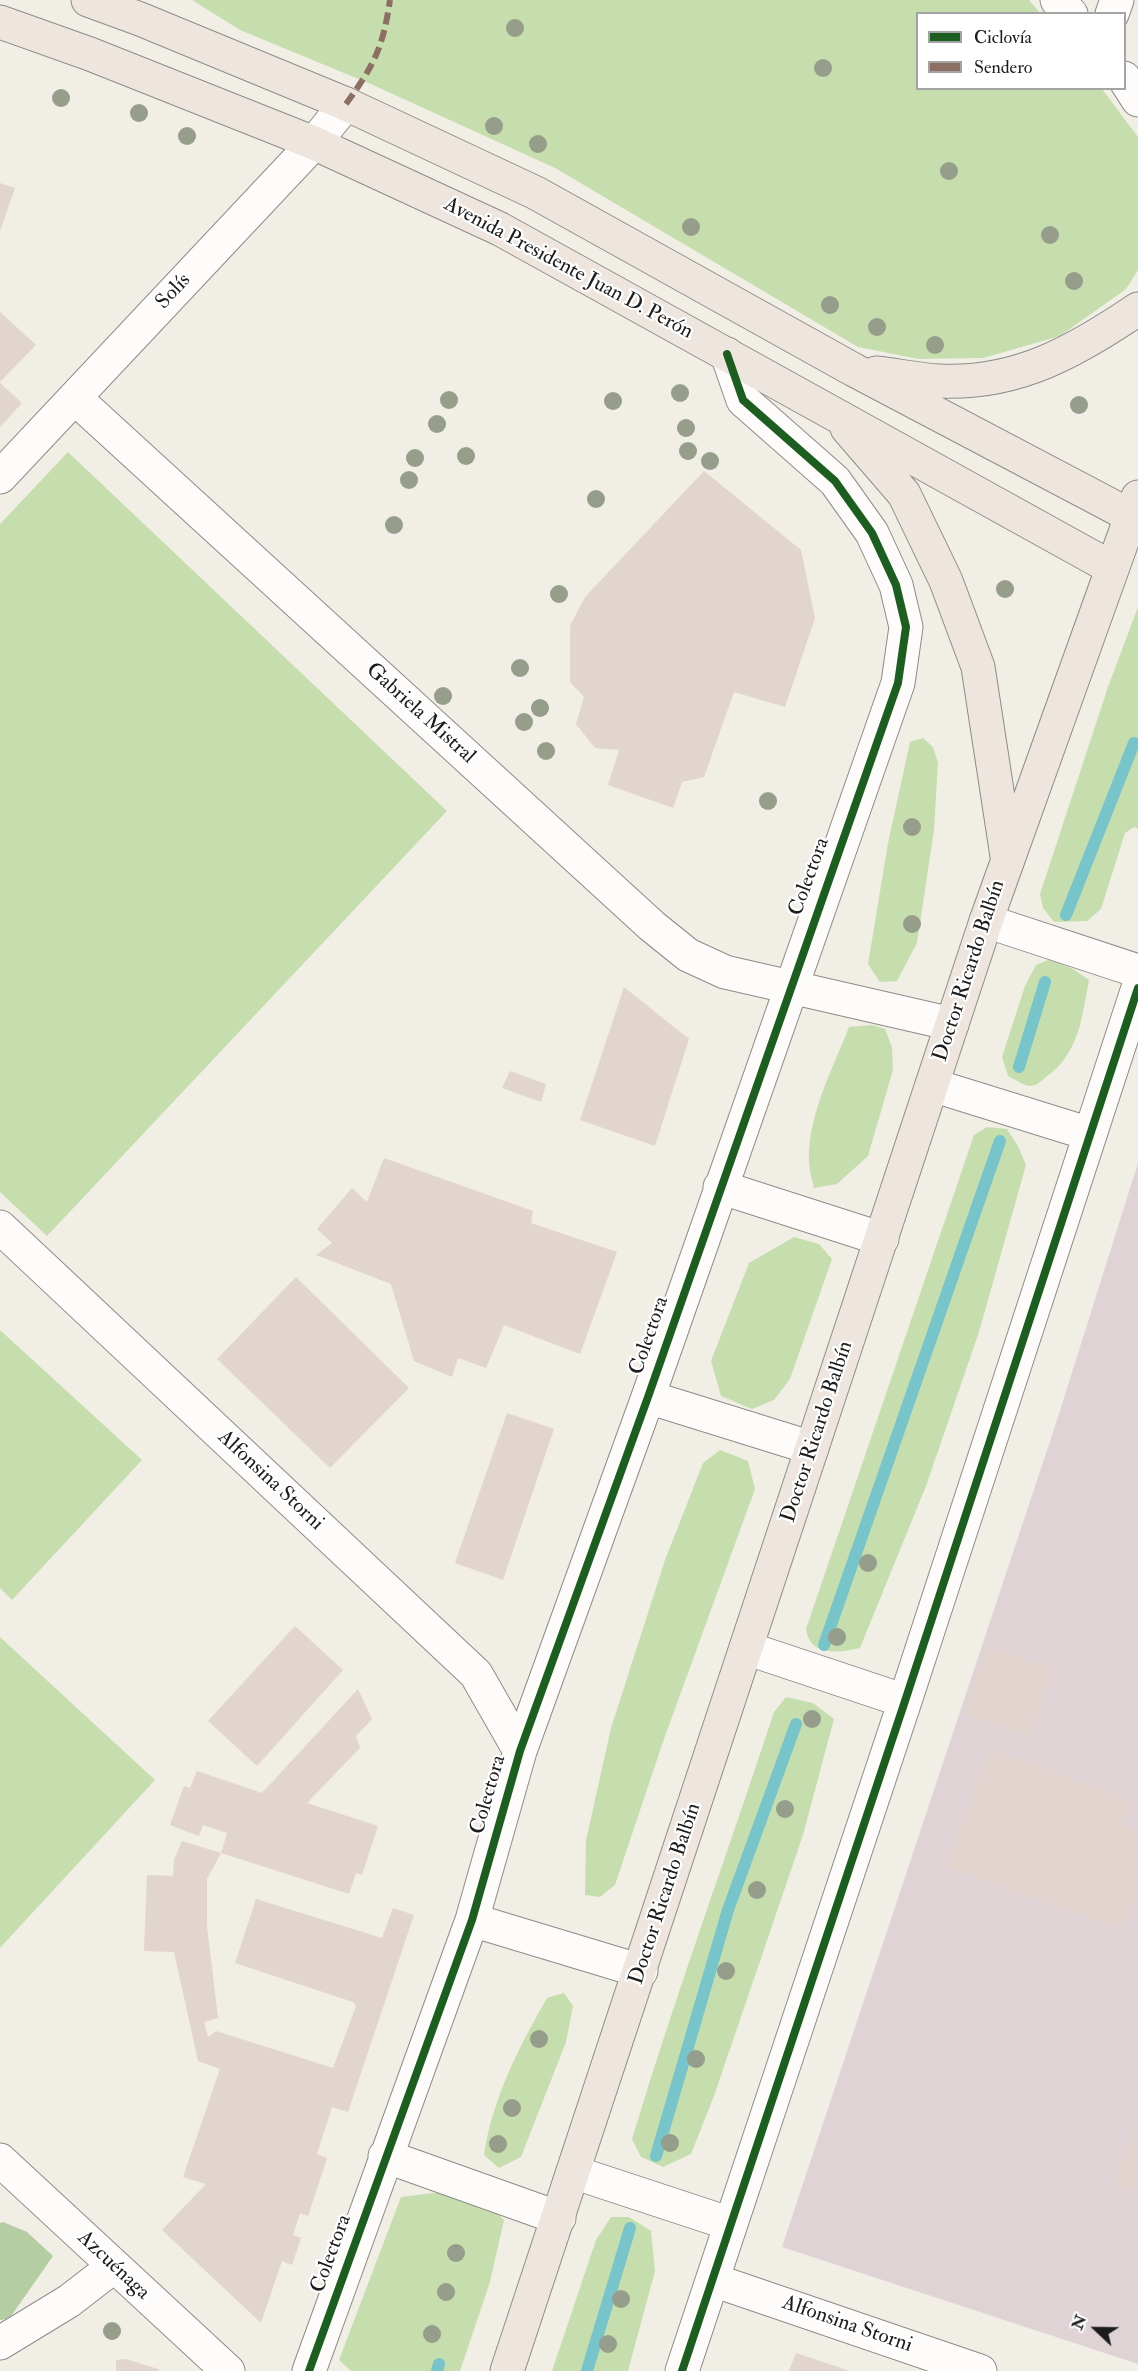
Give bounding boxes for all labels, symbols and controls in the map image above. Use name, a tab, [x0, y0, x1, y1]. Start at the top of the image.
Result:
legend	[916, 12, 1126, 90]
text: Ciclovía	[974, 26, 1032, 49]
text: Sendero	[974, 56, 1032, 79]
street label: Avenida Presidente Juan D. Perón	[439, 193, 697, 345]
street label: Solís	[151, 269, 197, 315]
street label: Gabriela Mistral	[360, 658, 480, 770]
street label: Colectora	[784, 835, 836, 919]
street label: Doctor Ricardo Balbín	[929, 877, 1011, 1065]
street label: Colectora	[625, 1293, 675, 1379]
street label: Doctor Ricardo Balbín	[777, 1338, 859, 1526]
street label: Alfonsina Storni	[212, 1425, 328, 1537]
street label: Colectora	[466, 1752, 512, 1838]
street label: Doctor Ricardo Balbín	[625, 1800, 707, 1988]
street label: Colectora	[306, 2212, 358, 2296]
street label: Azcuénaga	[71, 2226, 155, 2306]
street label: Alfonsina Storni	[779, 2291, 915, 2359]
north arrow	[1066, 2299, 1126, 2359]
text: N	[1067, 2312, 1091, 2333]

